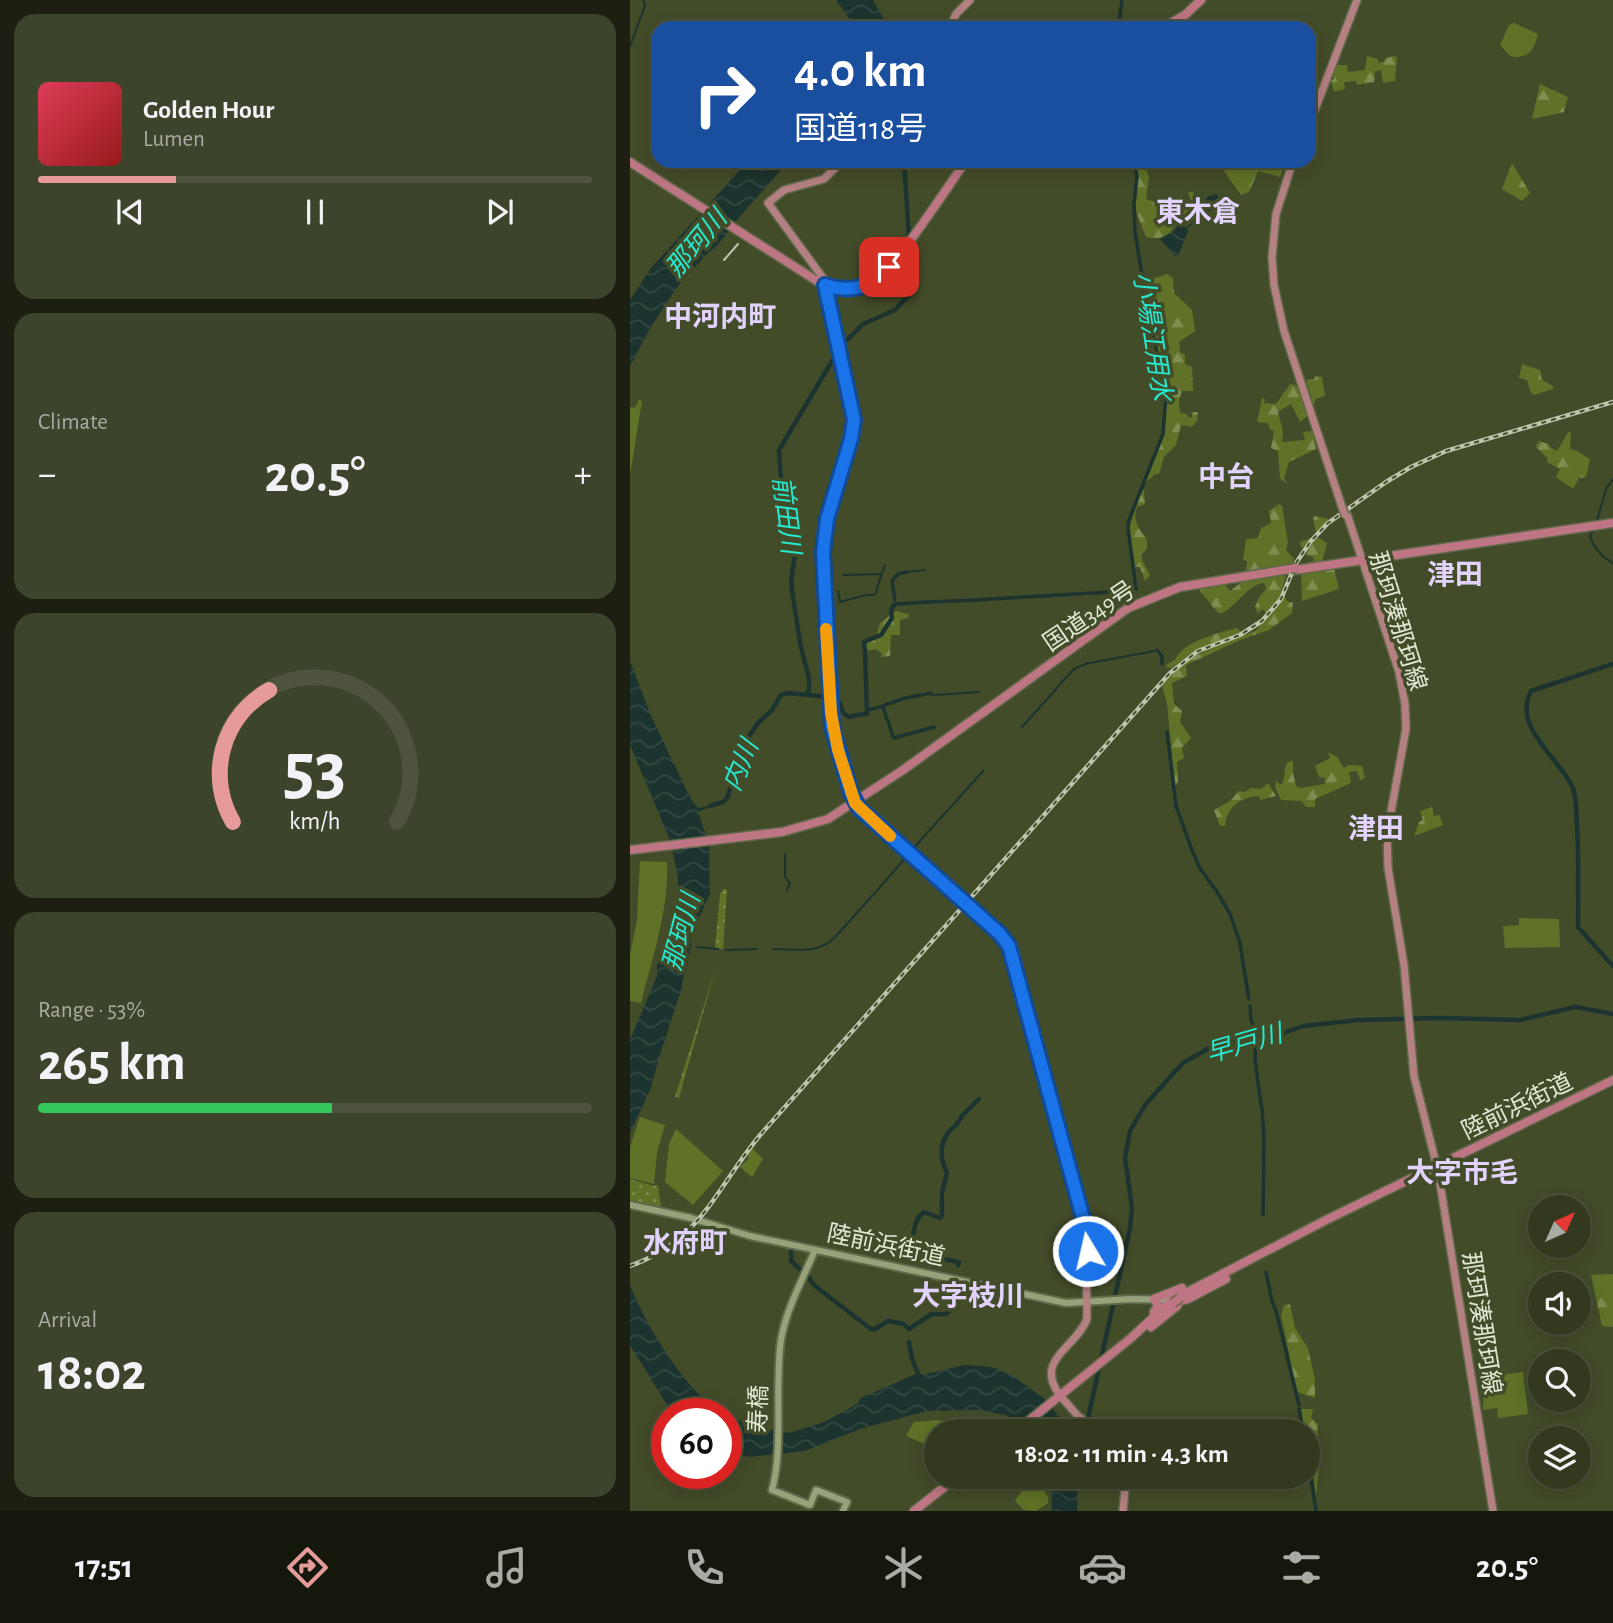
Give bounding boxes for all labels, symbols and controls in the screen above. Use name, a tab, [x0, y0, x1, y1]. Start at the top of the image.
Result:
text: 4.0 km	[794, 47, 927, 96]
icon: right	[679, 49, 770, 140]
text: Golden Hour	[143, 97, 274, 123]
text: 国道118号	[794, 113, 927, 145]
text: Lumen	[143, 128, 205, 151]
icon: previous	[111, 193, 149, 231]
icon: pause	[296, 193, 334, 231]
icon: next	[481, 193, 519, 231]
district label: 東木倉	[1156, 197, 1240, 227]
water label: 那珂川	[662, 203, 734, 282]
pin	[859, 237, 919, 297]
icon: arrive	[870, 248, 908, 286]
water label: 小場江用水	[1129, 270, 1176, 405]
district label: 中河内町	[664, 302, 776, 332]
text: Climate	[38, 411, 108, 434]
text: 20.5°	[264, 449, 366, 501]
text: −	[38, 456, 56, 494]
text: +	[574, 456, 592, 494]
district label: 中台	[1198, 462, 1254, 492]
water label: 前田川	[768, 475, 805, 558]
street label: 那珂湊那珂線	[1365, 548, 1431, 694]
district label: 津田	[1427, 560, 1483, 590]
street label: 国道349号	[1038, 576, 1140, 656]
water label: 内川	[718, 733, 764, 794]
text: 53	[284, 734, 346, 807]
text: km/h	[289, 808, 341, 833]
district label: 津田	[1348, 814, 1404, 844]
water label: 那珂川	[659, 888, 705, 973]
text: Range · 53%	[38, 999, 145, 1022]
water label: 早戸川	[1203, 1020, 1288, 1067]
text: 265 km	[38, 1037, 186, 1089]
street label: 陸前浜街道	[1457, 1068, 1577, 1144]
district label: 大字市毛	[1406, 1158, 1518, 1188]
north arrow	[1528, 1195, 1591, 1258]
map controls	[1528, 1195, 1591, 1489]
position arrow	[1051, 1214, 1125, 1288]
street label: 陸前浜街道	[825, 1220, 947, 1270]
district label: 水府町	[643, 1228, 727, 1258]
street label: 那珂湊那珂線	[1458, 1250, 1506, 1396]
button: sound	[1528, 1272, 1591, 1335]
district label: 大字枝川	[912, 1281, 1024, 1311]
text: Arrival	[38, 1309, 97, 1332]
text: 18:02	[38, 1347, 146, 1399]
button: search	[1528, 1349, 1591, 1412]
street label: 寿橋	[744, 1385, 772, 1433]
speed limit sign: 60	[651, 1398, 742, 1489]
button: layers	[1528, 1426, 1591, 1489]
text: 18:02 · 11 min · 4.3 km	[1015, 1441, 1229, 1467]
icon: directions	[283, 1543, 332, 1592]
icon: music	[482, 1543, 531, 1592]
icon: phone	[680, 1543, 729, 1592]
icon: climate	[879, 1543, 928, 1592]
icon: car	[1078, 1543, 1127, 1592]
icon: filters	[1277, 1543, 1326, 1592]
text: 17:51	[75, 1551, 133, 1583]
text: 20.5°	[1476, 1551, 1538, 1583]

